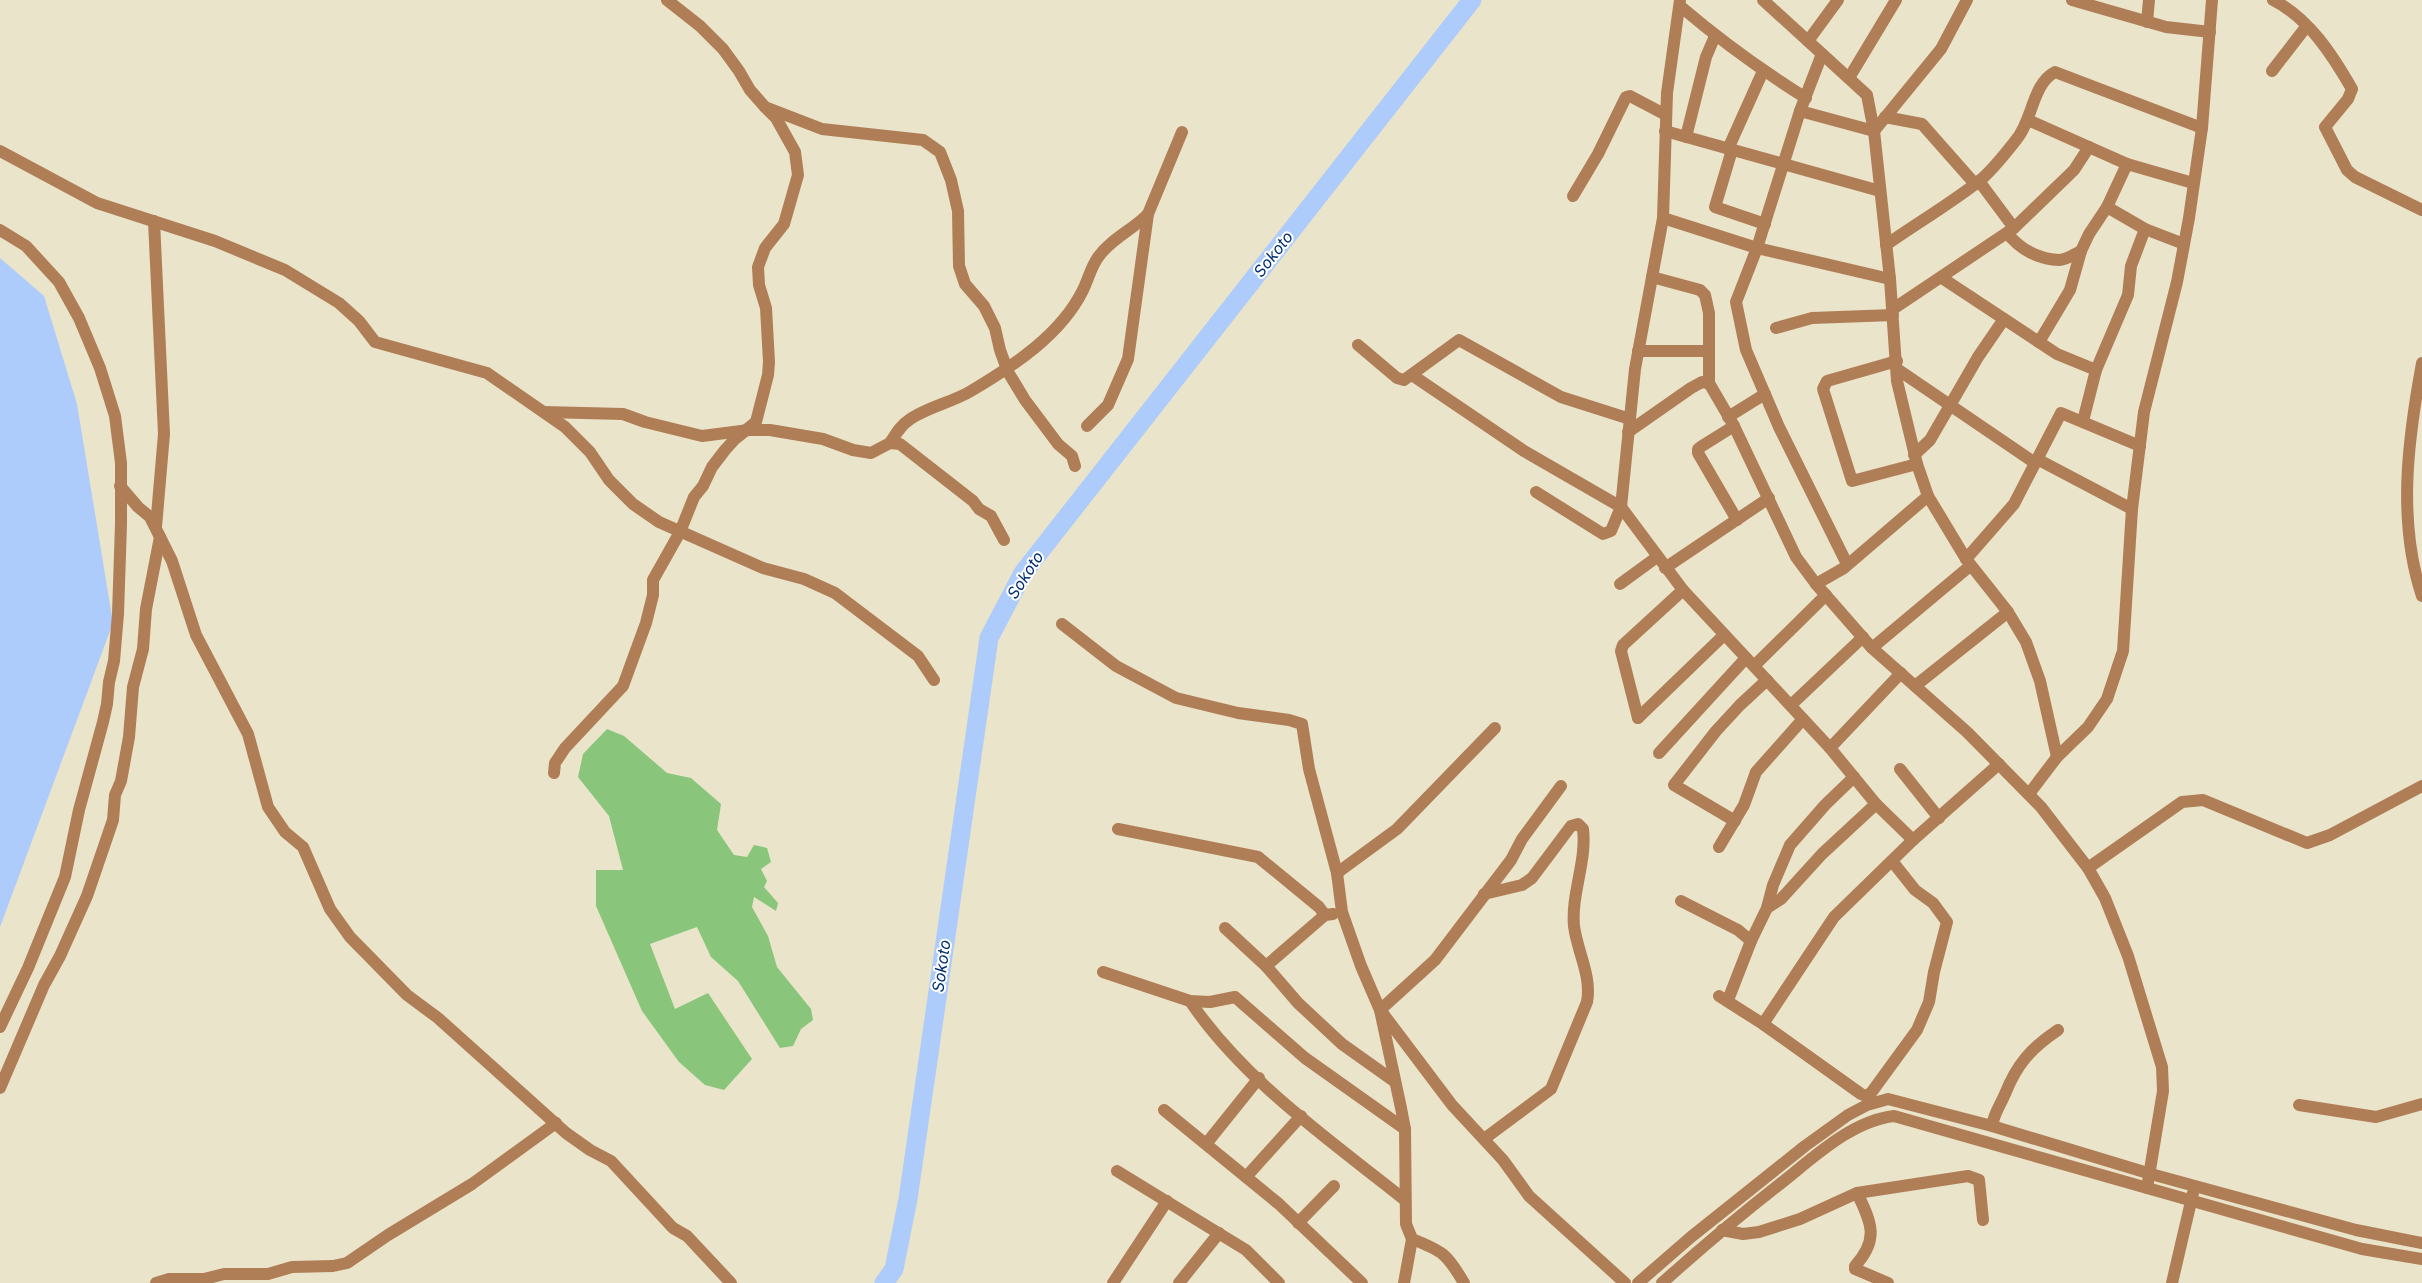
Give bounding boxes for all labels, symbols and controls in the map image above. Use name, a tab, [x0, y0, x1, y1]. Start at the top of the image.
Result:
water label: Sokoto	[1249, 227, 1297, 281]
water label: Sokoto	[1002, 548, 1048, 602]
water label: Sokoto	[927, 939, 955, 993]

